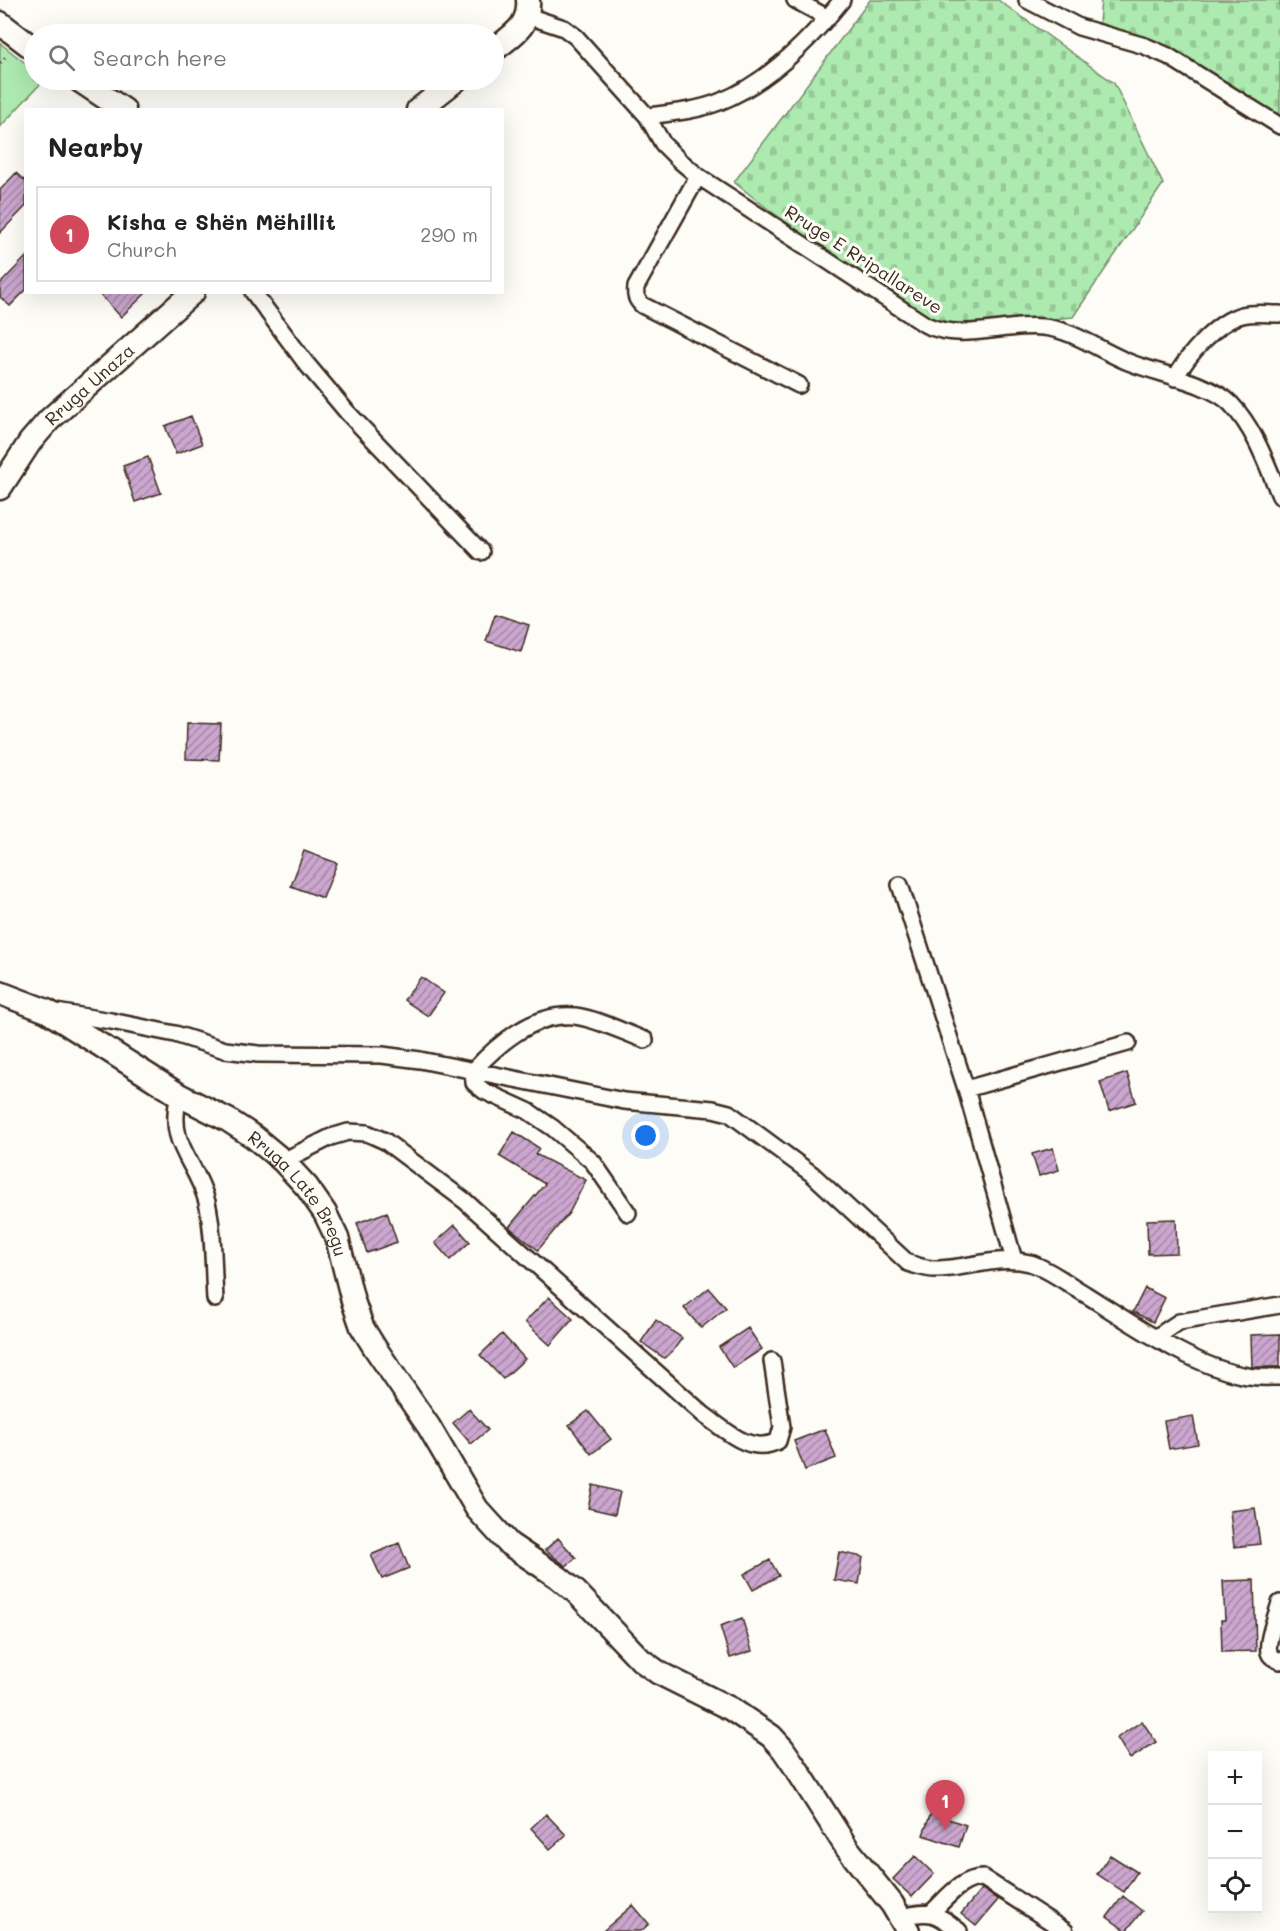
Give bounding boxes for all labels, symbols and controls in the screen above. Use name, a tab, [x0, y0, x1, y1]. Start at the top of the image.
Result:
search box	[24, 24, 504, 90]
icon: search	[45, 41, 78, 74]
text: Search here	[93, 43, 227, 72]
text: Nearby	[48, 130, 143, 164]
street label: Rruge E Rripallareve	[781, 199, 947, 319]
text: Kisha e Shën Mëhillit	[107, 207, 336, 236]
text: 1	[65, 221, 74, 247]
text: 290 m	[420, 221, 478, 247]
text: Church	[107, 236, 177, 262]
street label: Rruga Unaza	[39, 338, 139, 430]
your location	[631, 1121, 660, 1150]
street label: Rruga Late Bregu	[243, 1125, 353, 1259]
map controls	[1208, 1751, 1262, 1913]
button: +	[1208, 1751, 1262, 1805]
pin: 1	[926, 1780, 964, 1830]
button: −	[1208, 1805, 1262, 1859]
button: locate	[1208, 1859, 1262, 1913]

